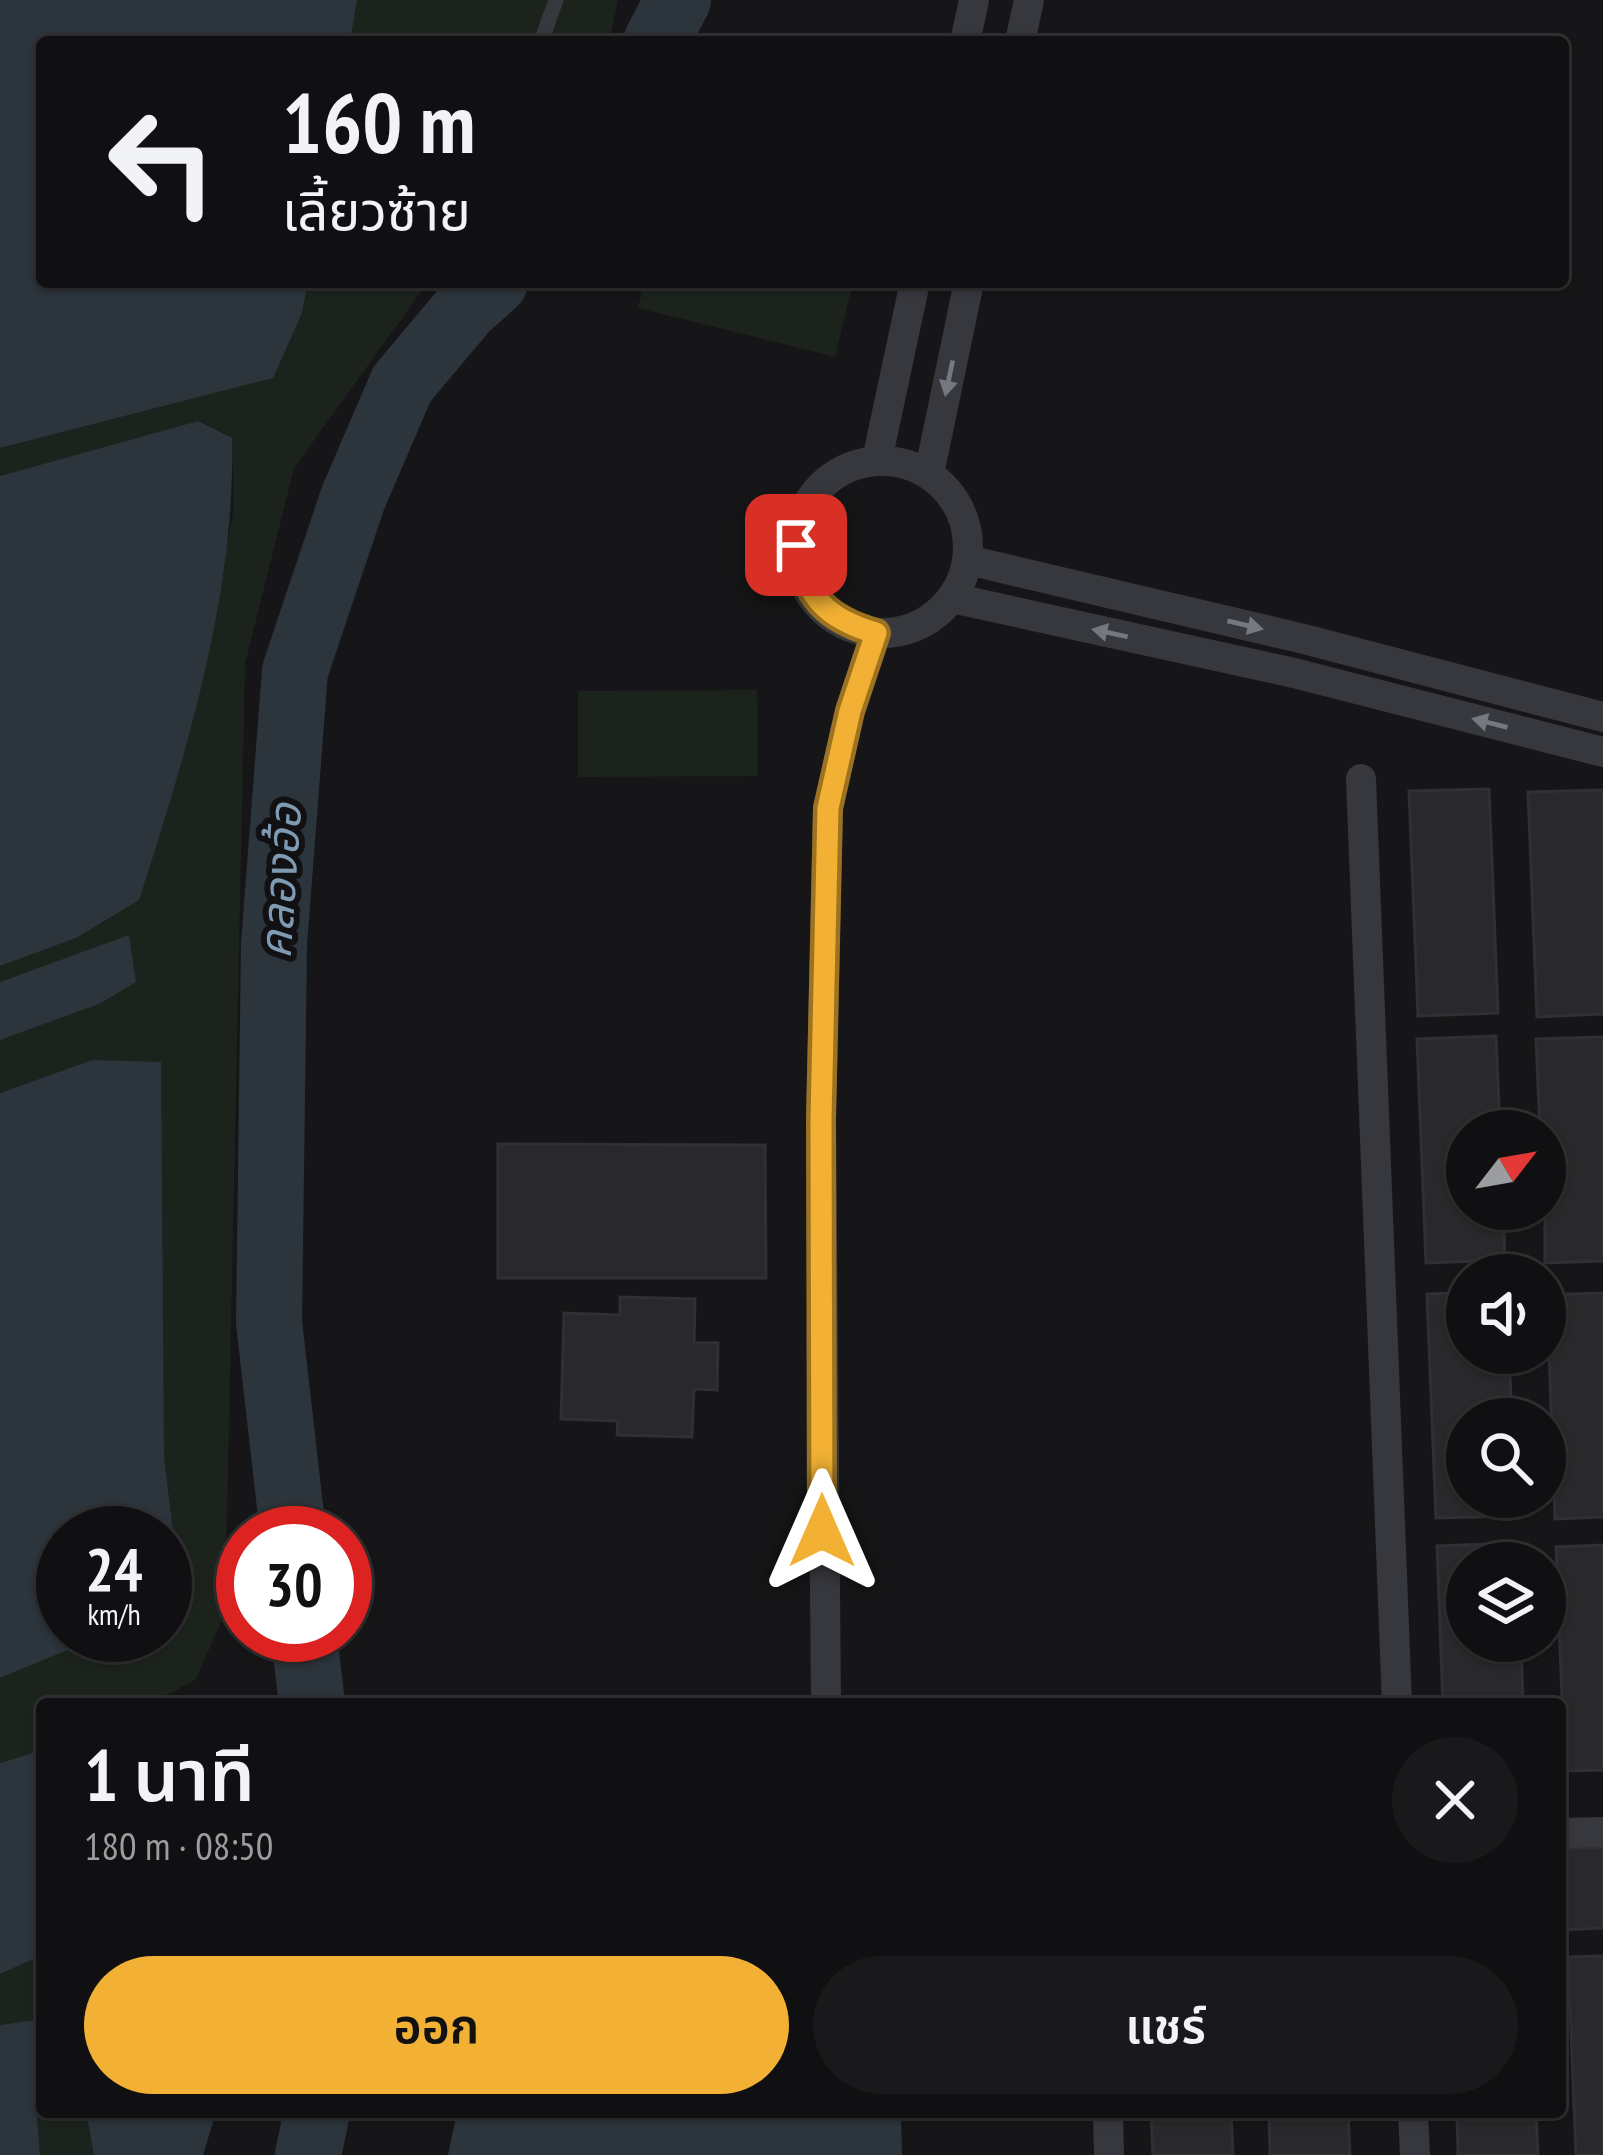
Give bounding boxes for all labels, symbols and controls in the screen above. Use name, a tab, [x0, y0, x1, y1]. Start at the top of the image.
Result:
text: 160 m	[282, 67, 475, 176]
icon: left	[84, 84, 240, 240]
text: เลี้ยวซ้าย	[282, 175, 471, 245]
one-way arrow	[939, 360, 958, 398]
pin	[745, 494, 847, 596]
icon: arrive	[763, 512, 829, 578]
one-way arrow	[1227, 616, 1264, 635]
one-way arrow	[1091, 622, 1129, 641]
one-way arrow	[1471, 713, 1508, 732]
water label: คลองอ้อ	[245, 799, 313, 960]
north arrow	[1446, 1110, 1566, 1230]
map controls	[1446, 1110, 1566, 1662]
button: sound	[1446, 1254, 1566, 1374]
button: search	[1446, 1398, 1566, 1518]
position arrow	[759, 1468, 885, 1594]
speed limit sign: 30	[216, 1506, 372, 1662]
text: 24	[85, 1530, 143, 1608]
button: layers	[1446, 1542, 1566, 1662]
text: km/h	[87, 1594, 141, 1633]
text: 1 นาที	[84, 1728, 255, 1821]
button: close	[1392, 1737, 1518, 1863]
text: 180 m · 08:50	[84, 1820, 273, 1871]
button: ออก	[84, 1956, 789, 2094]
button: แชร์	[813, 1956, 1518, 2094]

